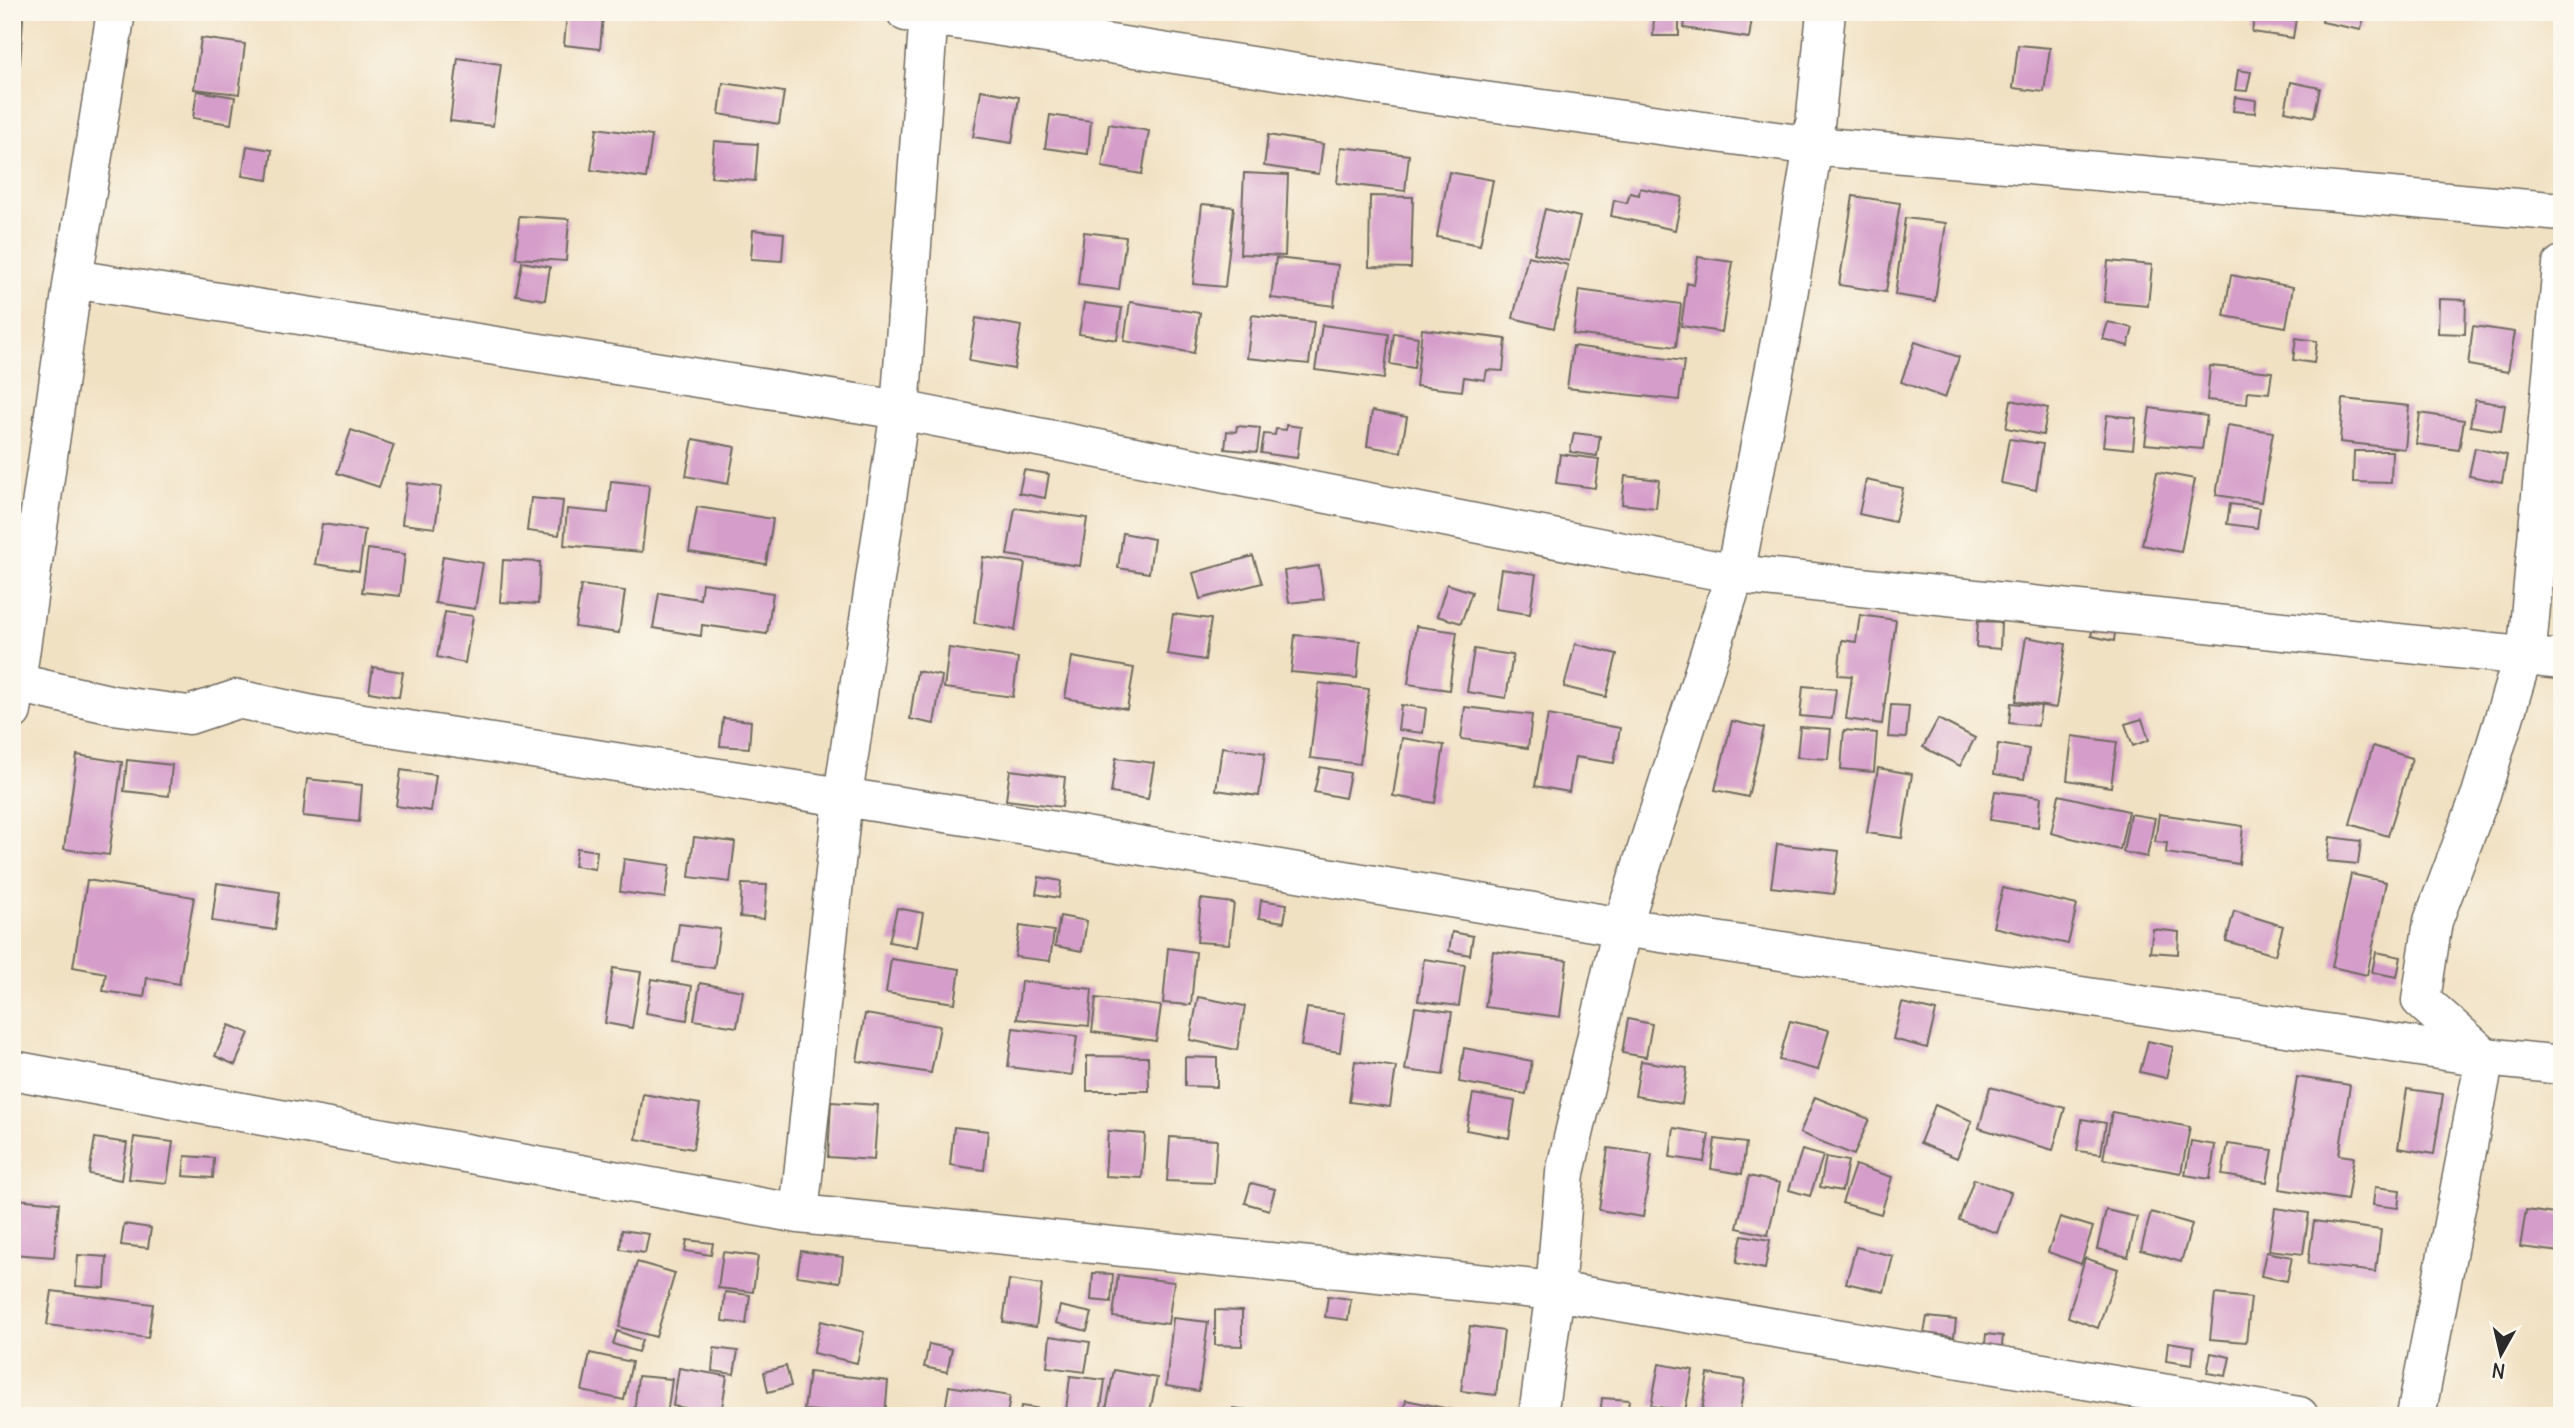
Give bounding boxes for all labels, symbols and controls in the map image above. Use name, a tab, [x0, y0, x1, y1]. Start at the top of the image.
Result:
north arrow	[2466, 1320, 2536, 1390]
text: N	[2490, 1358, 2507, 1384]

